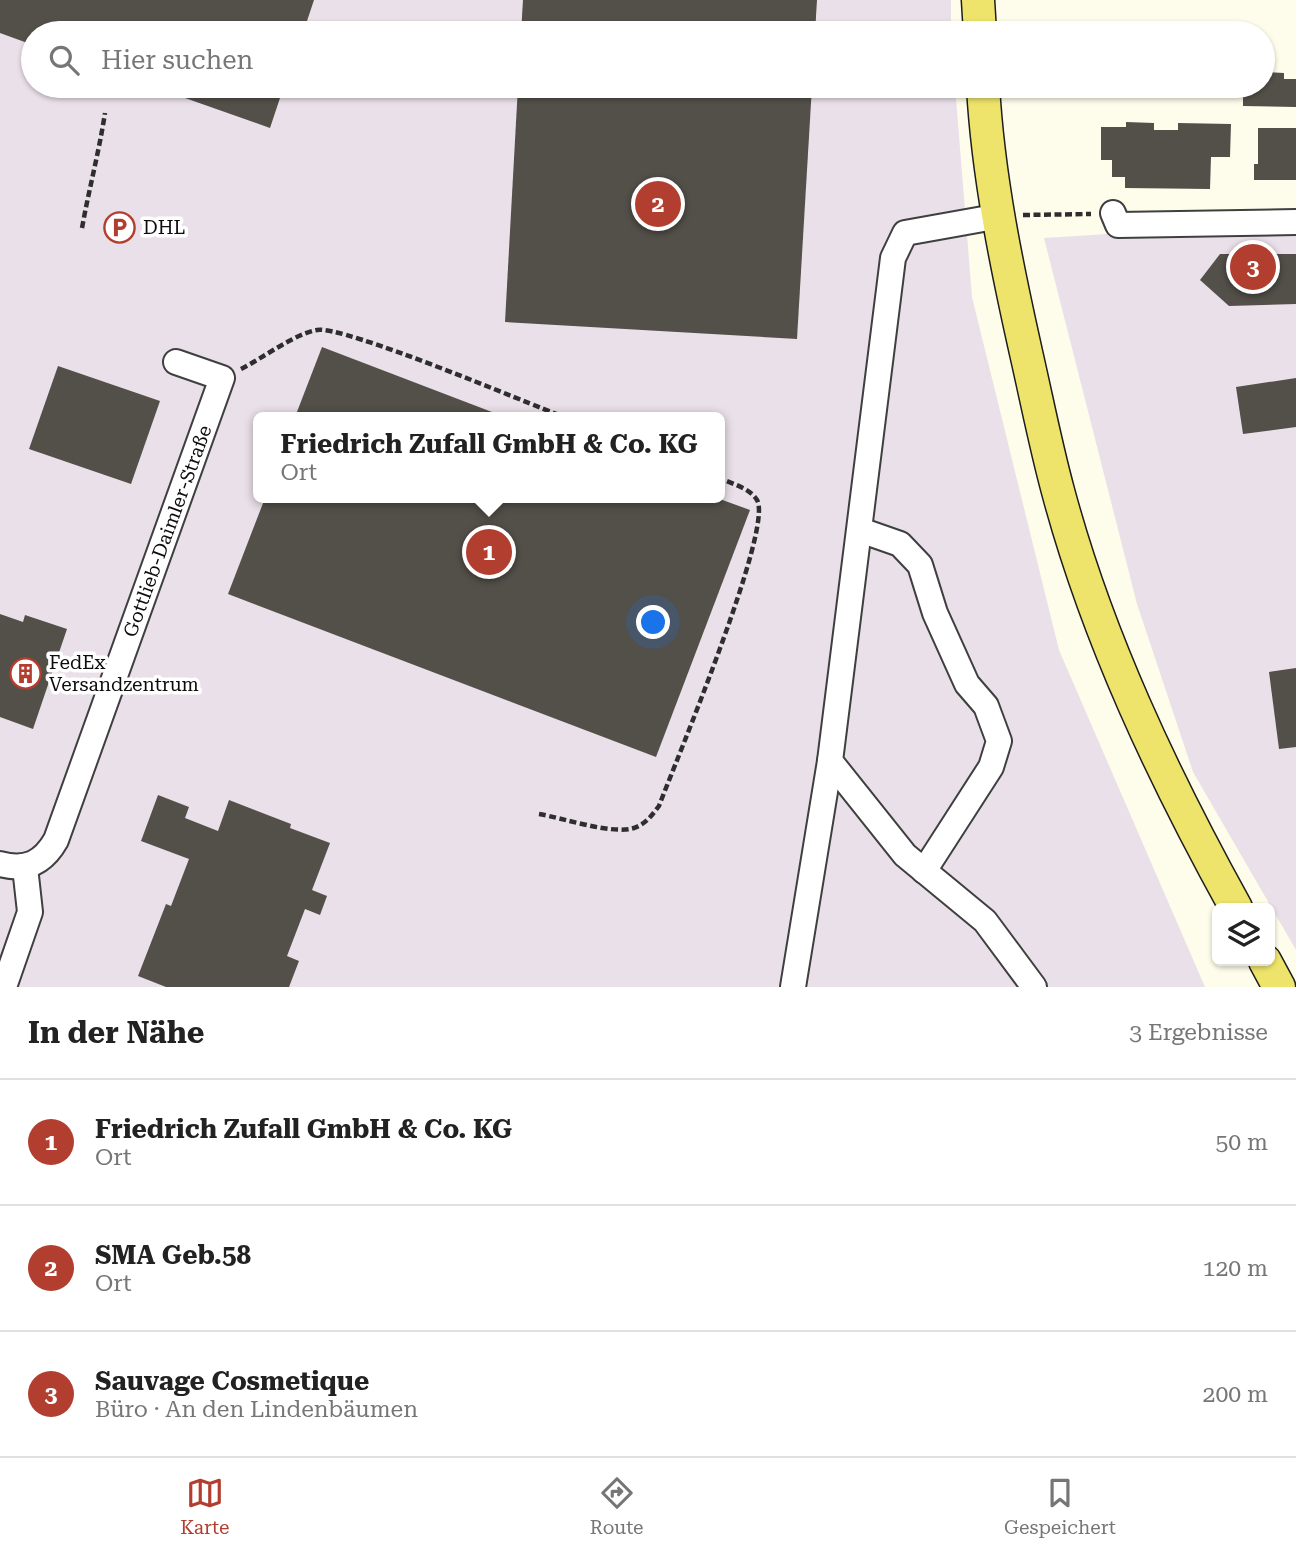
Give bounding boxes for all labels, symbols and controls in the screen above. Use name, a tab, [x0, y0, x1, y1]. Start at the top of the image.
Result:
search box	[21, 21, 1275, 98]
icon: search	[45, 41, 83, 79]
text: Hier suchen	[101, 45, 253, 75]
pin: 2	[635, 178, 681, 230]
parking icon: DHL	[103, 210, 137, 244]
place label: DHL	[143, 216, 185, 239]
pin: 3	[1230, 241, 1276, 293]
popup	[253, 412, 725, 503]
street label: Gottlieb-Daimler-Straße	[118, 422, 217, 640]
text: Friedrich Zufall GmbH & Co. KG	[280, 429, 698, 459]
text: Ort	[280, 459, 317, 486]
pin: 1	[466, 526, 512, 578]
your location	[636, 605, 670, 639]
place label: FedEx Versandzentrum	[49, 651, 199, 696]
building icon: FedEx Versandzentrum	[9, 656, 43, 690]
map controls	[1212, 903, 1275, 966]
button: layers	[1212, 903, 1275, 966]
text: In der Nähe	[28, 1015, 204, 1050]
text: 3 Ergebnisse	[1129, 1019, 1268, 1046]
text: Friedrich Zufall GmbH & Co. KG	[95, 1114, 512, 1144]
text: 1	[45, 1129, 57, 1156]
text: 50 m	[1215, 1129, 1268, 1156]
text: Ort	[95, 1144, 132, 1171]
text: SMA Geb.58	[95, 1240, 251, 1270]
text: 2	[45, 1255, 57, 1282]
text: 120 m	[1203, 1255, 1268, 1282]
text: Ort	[95, 1270, 132, 1297]
text: Sauvage Cosmetique	[95, 1366, 369, 1396]
text: 3	[45, 1381, 57, 1408]
text: 200 m	[1203, 1381, 1268, 1408]
text: Büro · An den Lindenbäumen	[95, 1396, 418, 1423]
tab: Karte	[180, 1474, 229, 1539]
tab: Route	[590, 1474, 644, 1539]
tab: Gespeichert	[1004, 1474, 1116, 1539]

